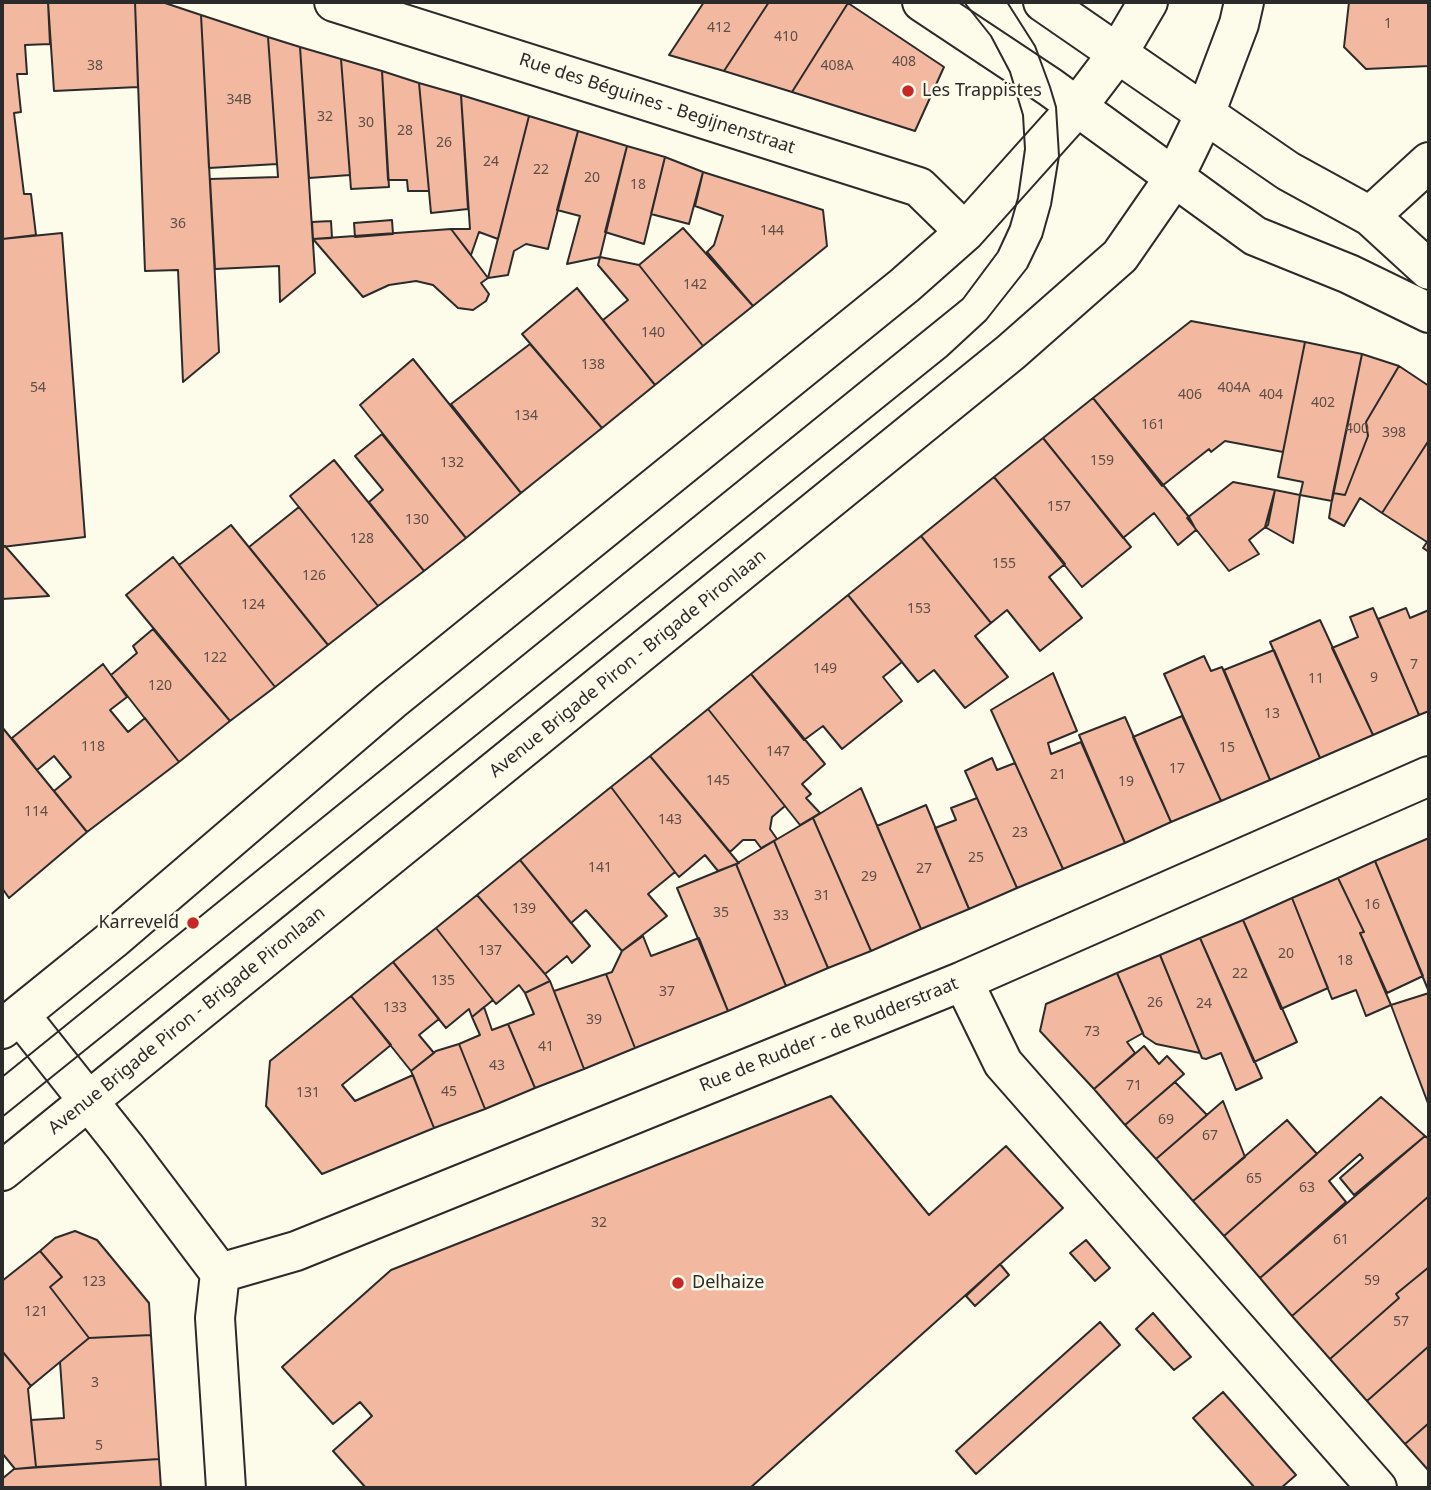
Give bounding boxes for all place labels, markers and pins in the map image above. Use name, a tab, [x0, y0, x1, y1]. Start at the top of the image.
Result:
place label: Les Trappistes	[922, 80, 1042, 102]
marker: Les Trappistes	[900, 83, 916, 99]
place label: Karreveld	[98, 912, 179, 934]
marker: Karreveld	[185, 915, 201, 931]
place label: Delhaize	[692, 1272, 764, 1294]
marker: Delhaize	[670, 1275, 686, 1291]

